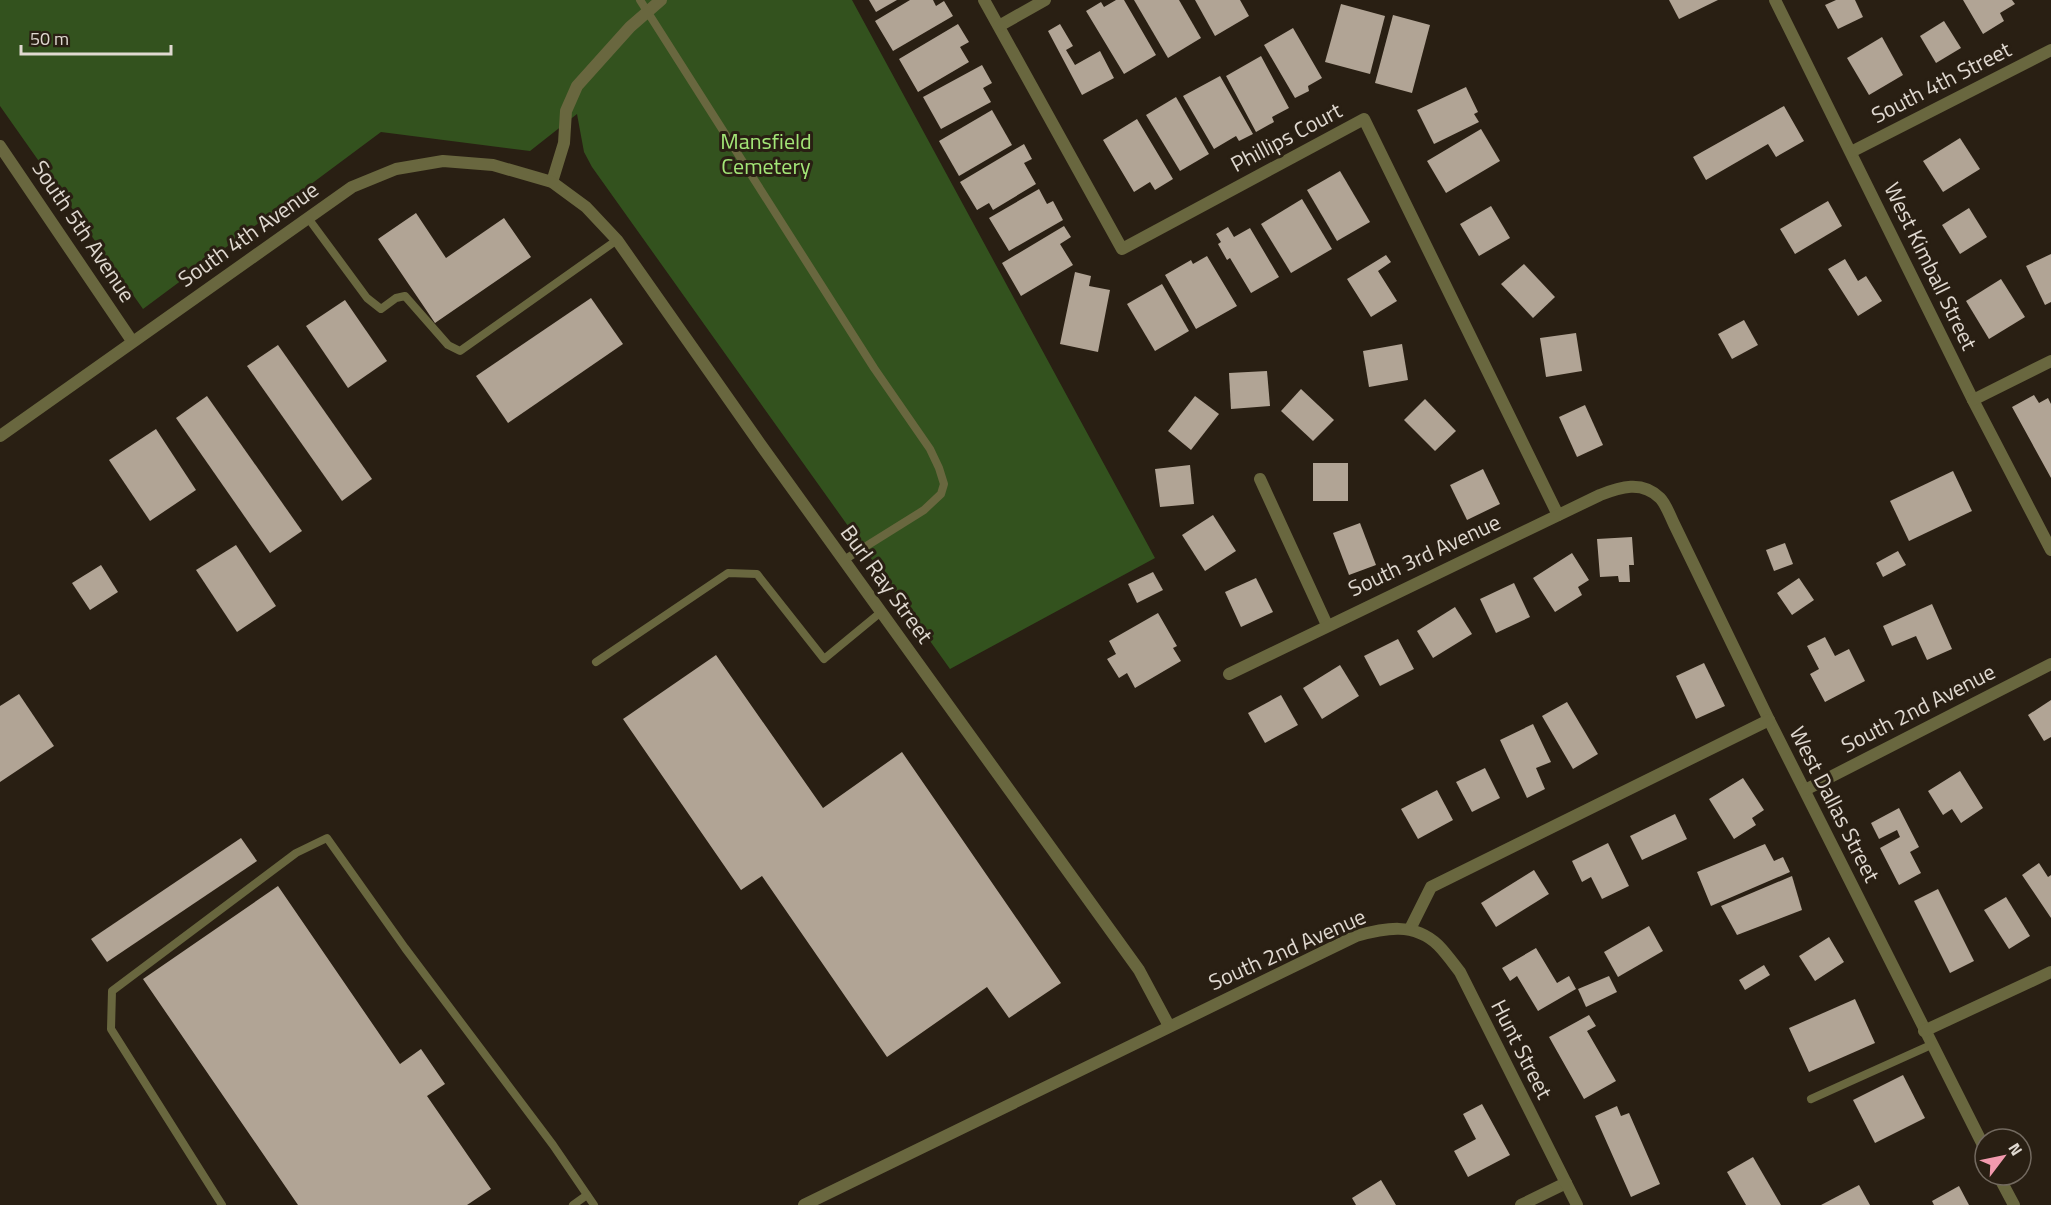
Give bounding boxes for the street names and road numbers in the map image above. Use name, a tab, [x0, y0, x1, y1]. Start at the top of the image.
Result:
street label: South 4th Street	[1865, 32, 2017, 132]
street label: Phillips Court	[1224, 93, 1348, 181]
street label: South 5th Avenue	[24, 153, 144, 309]
street label: South 4th Avenue	[171, 173, 325, 295]
street label: West Kimball Street	[1876, 176, 1987, 356]
street label: South 3rd Avenue	[1342, 505, 1506, 605]
street label: Burl Ray Street	[832, 518, 942, 651]
street label: South 2nd Avenue	[1835, 654, 2001, 762]
street label: West Dallas Street	[1781, 720, 1889, 888]
street label: South 2nd Avenue	[1203, 899, 1371, 999]
street label: Hunt Street	[1482, 993, 1562, 1105]

